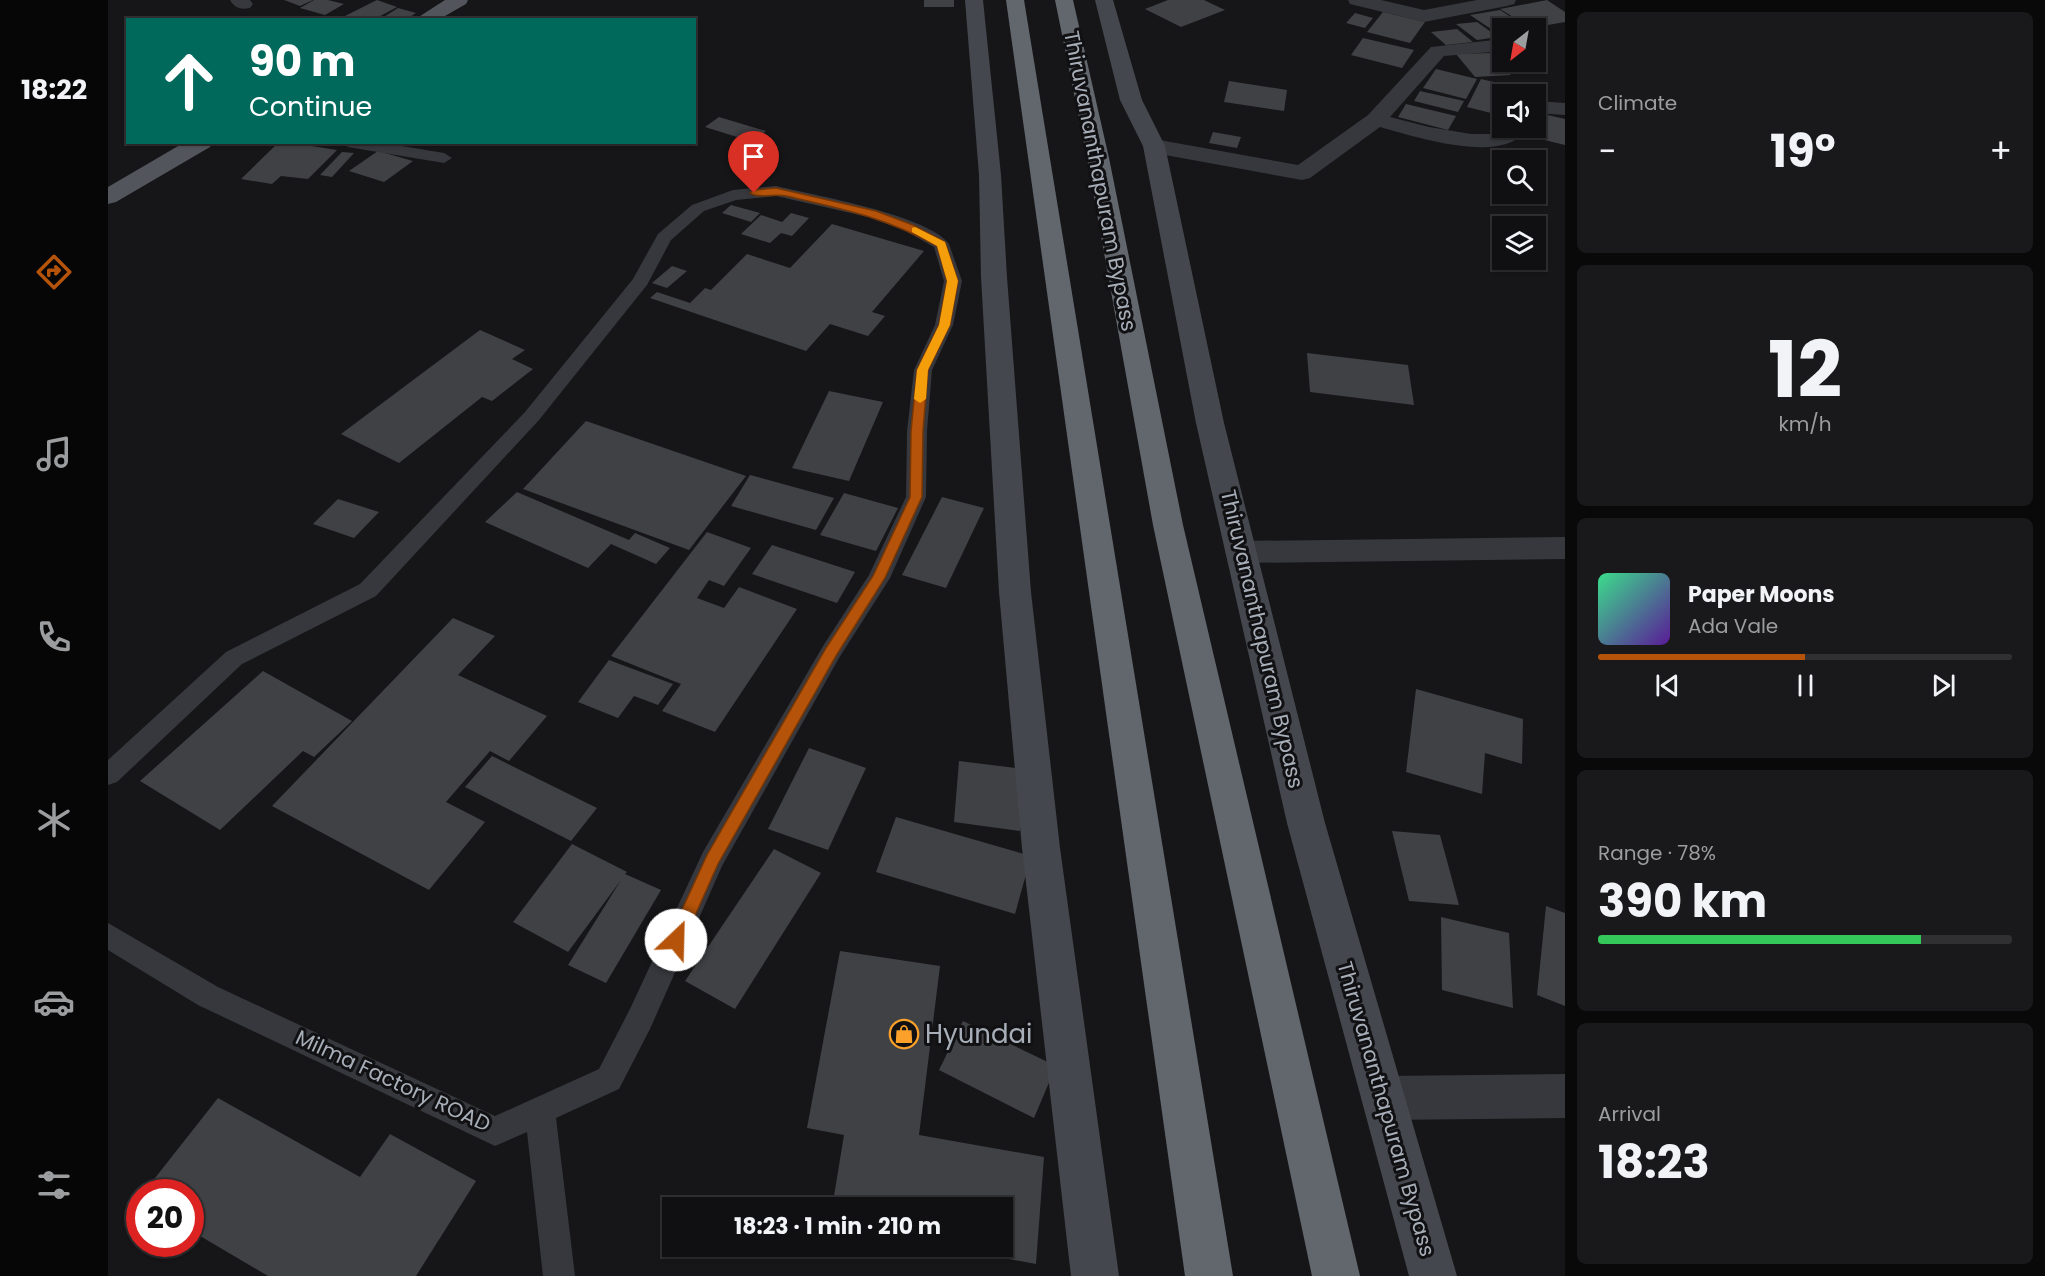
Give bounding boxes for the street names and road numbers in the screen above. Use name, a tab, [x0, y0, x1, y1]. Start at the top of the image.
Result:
street label: Thiruvananthapuram Bypass	[1057, 28, 1144, 334]
street label: Thiruvananthapuram Bypass	[1214, 487, 1311, 791]
street label: Thiruvananthapuram Bypass	[1330, 958, 1443, 1260]
street label: Milma Factory ROAD	[291, 1023, 495, 1138]

